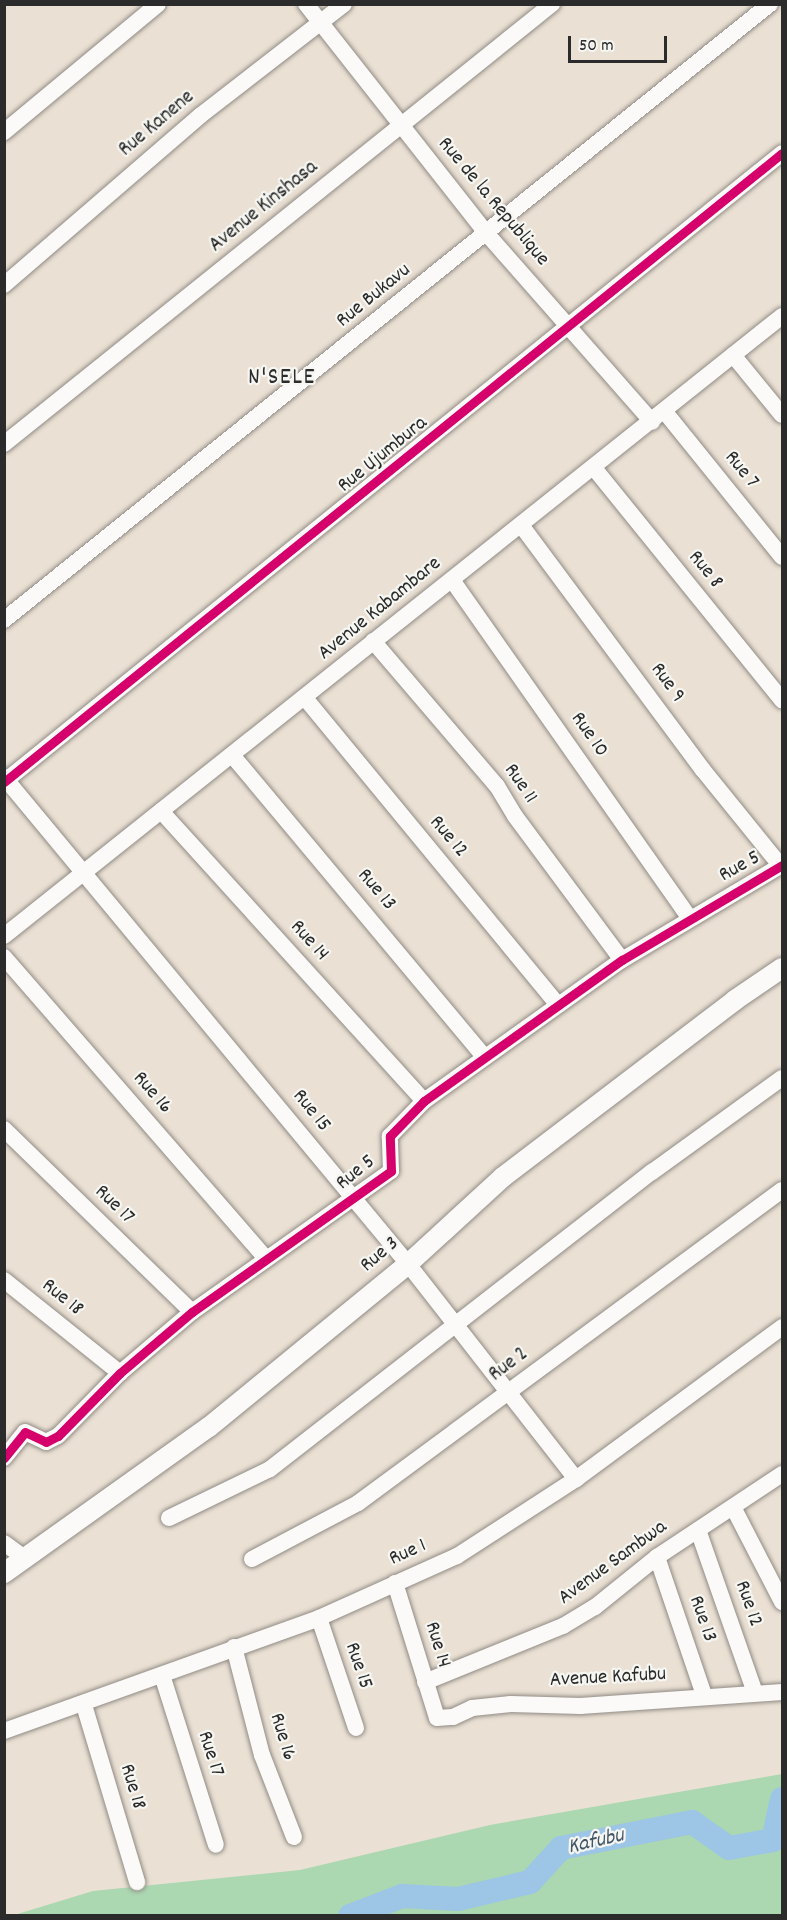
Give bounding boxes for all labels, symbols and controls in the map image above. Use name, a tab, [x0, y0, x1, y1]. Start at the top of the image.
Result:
scale bar	[571, 24, 670, 62]
text: 50 m	[579, 34, 614, 59]
street label: Rue Kanene	[114, 85, 200, 163]
street label: Rue de la Republique	[432, 132, 554, 272]
street label: Avenue Kinshasa	[205, 156, 323, 258]
street label: Rue Bukavu	[332, 258, 416, 334]
district label: N'SELE	[248, 365, 316, 393]
street label: Rue Ujumbura	[333, 411, 433, 499]
street label: Rue 7	[718, 446, 764, 494]
street label: Rue 8	[682, 546, 728, 594]
street label: Avenue Kabambare	[313, 552, 447, 666]
street label: Rue 9	[644, 658, 690, 708]
street label: Rue 10	[565, 708, 613, 762]
street label: Rue 11	[498, 759, 542, 809]
street label: Rue 12	[423, 811, 473, 863]
street label: Rue 5	[715, 846, 765, 888]
street label: Rue 13	[351, 864, 401, 916]
street label: Rue 14	[284, 915, 334, 967]
street label: Rue 16	[127, 1067, 177, 1119]
street label: Rue 15	[286, 1085, 336, 1137]
street label: Rue 5	[331, 1150, 381, 1196]
street label: Rue 17	[89, 1180, 139, 1230]
street label: Rue 3	[356, 1232, 404, 1278]
street label: Rue 18	[36, 1274, 88, 1322]
street label: Rue 2	[484, 1342, 534, 1388]
street label: Avenue Sambwa	[554, 1515, 672, 1611]
street label: Rue 1	[386, 1534, 430, 1572]
street label: Rue 12	[728, 1578, 768, 1630]
street label: Rue 13	[682, 1593, 722, 1645]
street label: Rue 14	[418, 1619, 456, 1671]
street label: Rue 15	[338, 1639, 378, 1693]
street label: Avenue Kafubu	[549, 1662, 667, 1694]
street label: Rue 16	[263, 1710, 301, 1764]
street label: Rue 17	[191, 1728, 229, 1780]
street label: Rue 18	[113, 1761, 151, 1813]
water label: Kafubu	[565, 1823, 627, 1861]

